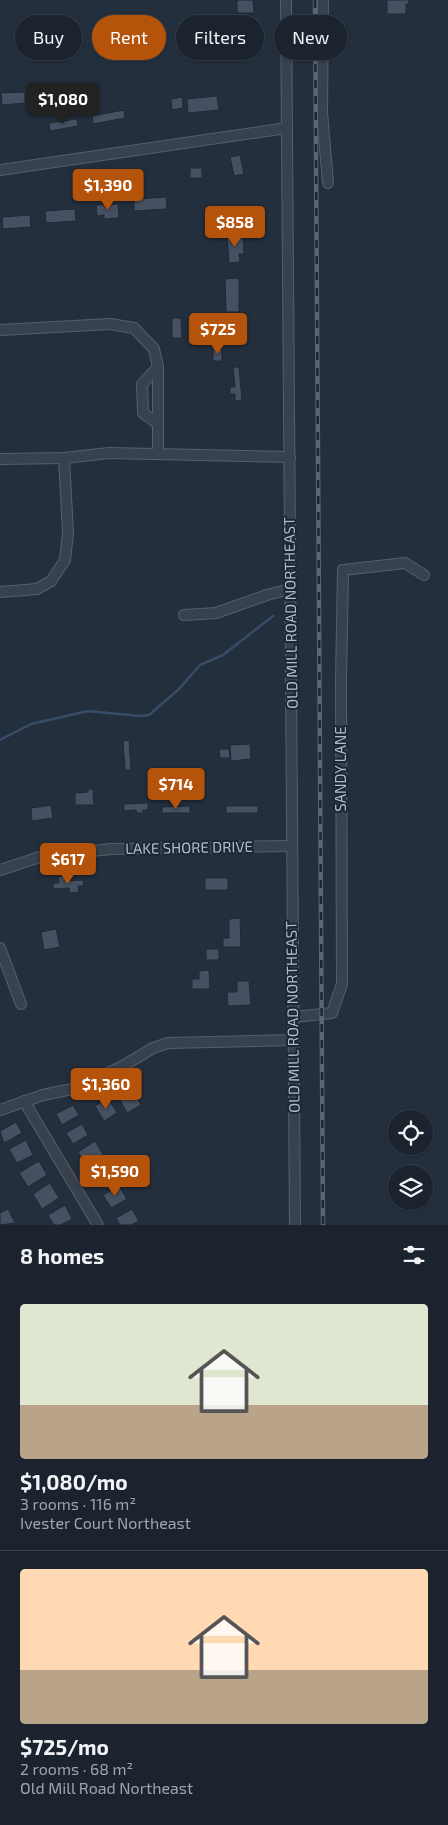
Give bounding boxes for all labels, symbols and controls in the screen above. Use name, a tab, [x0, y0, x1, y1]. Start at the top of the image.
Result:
chip: Buy	[15, 15, 82, 60]
chip: Rent	[92, 15, 166, 60]
chip: Filters	[176, 15, 264, 60]
chip: New	[274, 15, 347, 60]
pin: $1,080	[22, 82, 104, 125]
text: $1,080	[38, 89, 88, 108]
pin: $1,390	[67, 168, 149, 211]
text: $1,390	[84, 175, 132, 194]
pin: $858	[205, 206, 265, 248]
text: $858	[216, 212, 254, 231]
pin: $725	[188, 312, 248, 355]
text: $725	[200, 319, 236, 338]
street label: OLD MILL ROAD NORTHEAST	[279, 517, 301, 709]
street label: SANDY LANE	[331, 726, 349, 812]
pin: $714	[146, 768, 206, 810]
text: $714	[159, 774, 193, 793]
street label: LAKE SHORE DRIVE	[125, 837, 253, 857]
pin: $617	[38, 842, 98, 885]
text: $617	[51, 849, 85, 868]
street label: OLD MILL ROAD NORTHEAST	[281, 921, 303, 1113]
pin: $1,360	[65, 1068, 147, 1110]
text: $1,360	[82, 1074, 130, 1093]
map controls	[388, 1110, 433, 1210]
button: locate	[388, 1110, 433, 1155]
pin: $1,590	[74, 1154, 156, 1197]
text: $1,590	[91, 1161, 139, 1180]
button: layers	[388, 1165, 433, 1210]
icon: filters	[400, 1241, 428, 1269]
text: 8 homes	[20, 1243, 104, 1268]
icon: home	[179, 1336, 269, 1426]
text: $1,080/mo	[20, 1469, 128, 1494]
text: 3 rooms · 116 m²	[20, 1494, 136, 1513]
text: Ivester Court Northeast	[20, 1513, 191, 1532]
icon: home	[179, 1602, 269, 1692]
text: $725/mo	[20, 1734, 109, 1759]
text: 2 rooms · 68 m²	[20, 1759, 133, 1778]
text: Old Mill Road Northeast	[20, 1778, 193, 1797]

